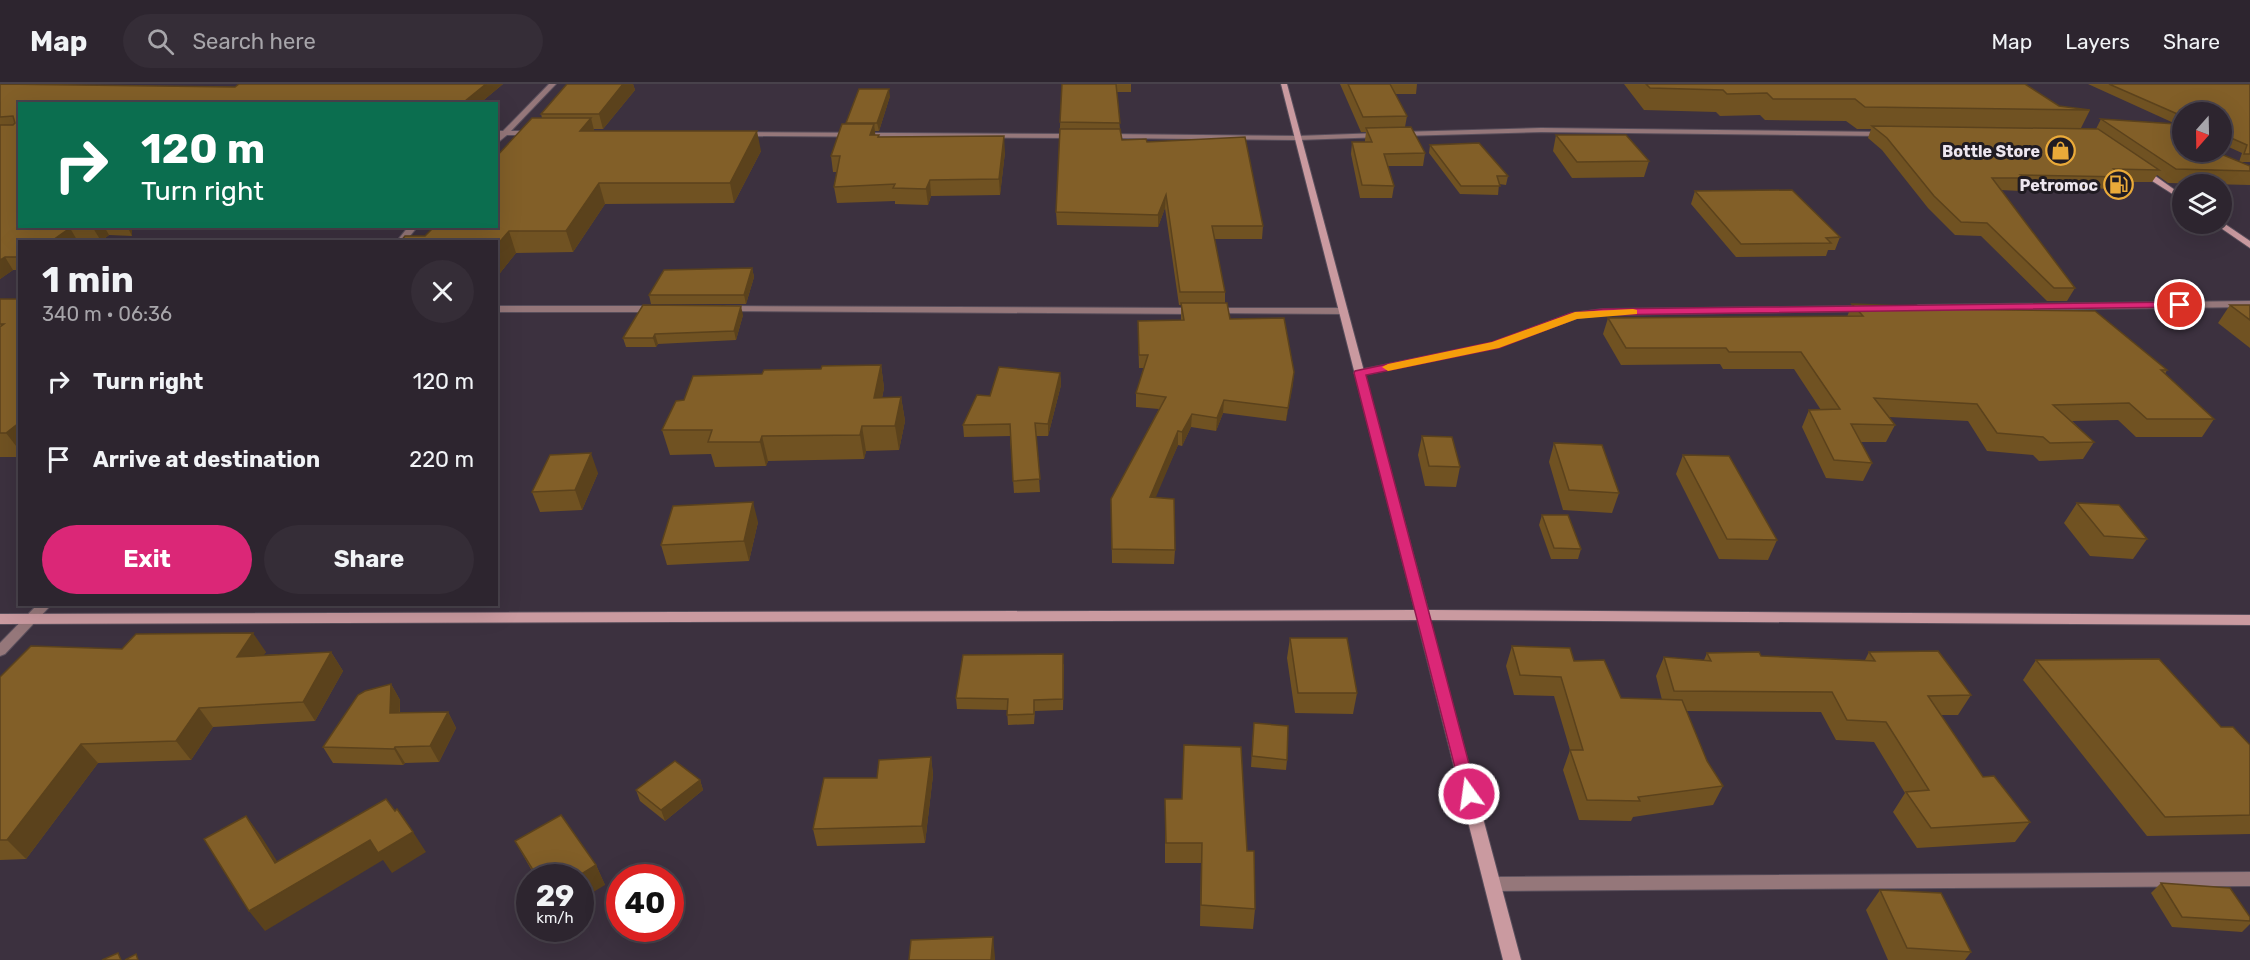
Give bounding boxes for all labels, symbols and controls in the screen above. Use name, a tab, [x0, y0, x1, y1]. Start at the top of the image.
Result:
search box	[123, 14, 543, 68]
text: Map	[30, 25, 87, 58]
icon: search	[144, 25, 177, 58]
text: Search here	[192, 28, 316, 55]
text: Map	[1991, 29, 2032, 54]
text: Layers	[2065, 29, 2130, 54]
text: Share	[2163, 29, 2220, 54]
north arrow	[2172, 102, 2232, 162]
map controls	[2172, 102, 2232, 234]
text: 120 m	[141, 124, 265, 174]
icon: right	[42, 126, 120, 204]
shop icon: Bottle Store	[2045, 135, 2077, 167]
place label: Bottle Store	[1942, 142, 2040, 161]
fuel station icon: Petromoc	[2103, 169, 2135, 201]
button: layers	[2172, 174, 2232, 234]
text: Turn right	[141, 175, 264, 207]
place label: Petromoc	[2019, 176, 2098, 195]
text: 1 min	[42, 258, 134, 301]
button: close	[411, 260, 474, 323]
pin	[2154, 279, 2205, 330]
icon: arrive	[2163, 288, 2196, 321]
text: 340 m · 06:36	[42, 302, 172, 326]
icon: right	[42, 365, 75, 398]
text: Turn right	[93, 368, 203, 395]
text: 120 m	[413, 368, 474, 395]
icon: arrive	[42, 443, 75, 476]
text: Arrive at destination	[93, 446, 320, 473]
text: 220 m	[409, 446, 474, 473]
button: Exit	[42, 525, 252, 594]
button: Share	[264, 525, 474, 594]
position arrow	[1437, 762, 1501, 826]
speed limit sign: 40	[606, 864, 684, 942]
text: 29	[536, 878, 574, 914]
text: km/h	[536, 909, 574, 927]

